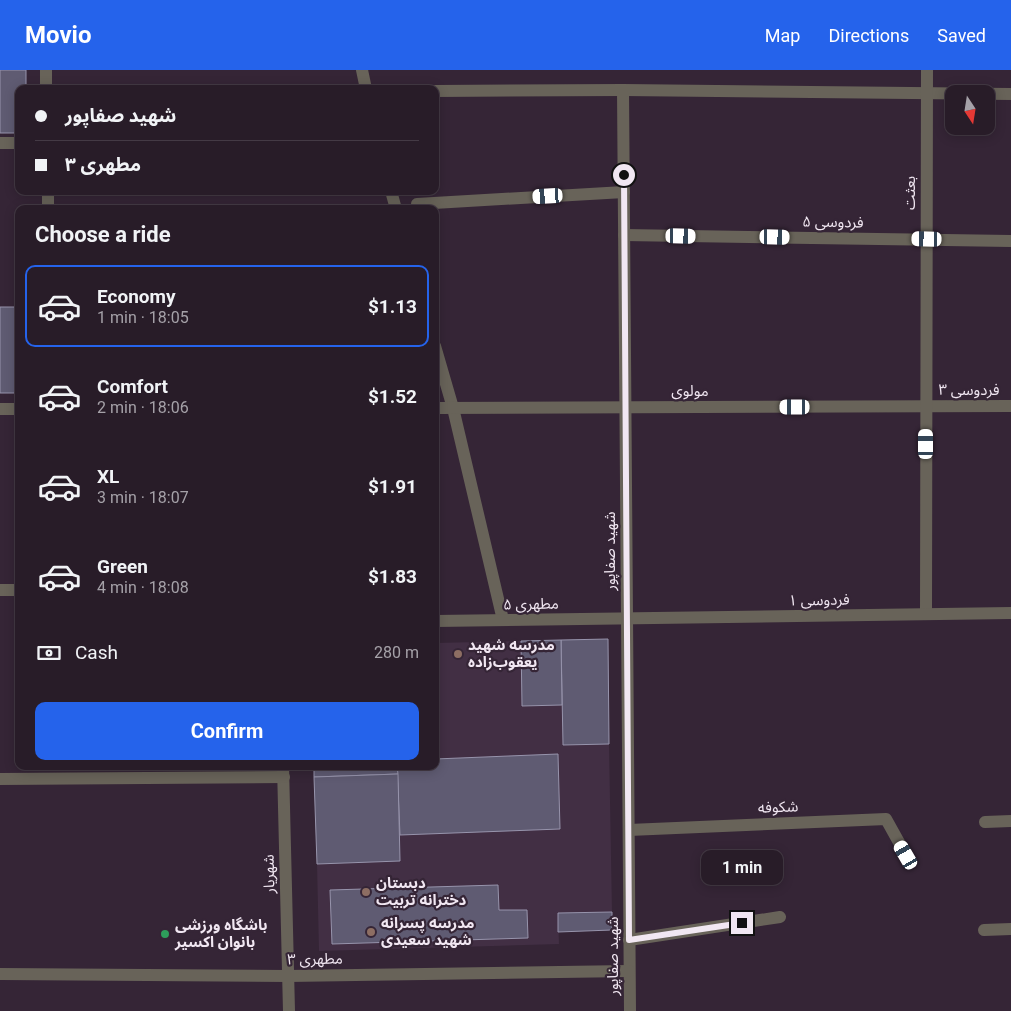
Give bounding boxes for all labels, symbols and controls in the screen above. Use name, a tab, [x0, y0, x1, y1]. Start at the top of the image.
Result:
text: Movio	[25, 21, 91, 49]
text: Map	[765, 25, 800, 46]
text: Directions	[828, 25, 909, 46]
text: Saved	[937, 25, 986, 46]
north arrow	[945, 85, 995, 135]
map controls	[945, 85, 995, 135]
text: شهید صفاپور	[65, 104, 176, 127]
text: مطهری ۳	[65, 153, 141, 176]
route start	[613, 164, 635, 186]
street label: بعثت	[901, 176, 919, 210]
car	[532, 188, 563, 204]
street label: فردوسی ۵	[802, 212, 864, 232]
text: Choose a ride	[35, 222, 171, 247]
car	[665, 228, 696, 244]
car	[759, 229, 790, 245]
car	[911, 231, 942, 247]
icon: car	[37, 284, 82, 329]
text: Economy	[97, 285, 176, 308]
text: $1.13	[368, 295, 417, 318]
text: 1 min · 18:05	[97, 308, 189, 327]
icon: car	[37, 374, 82, 419]
text: Comfort	[97, 375, 168, 398]
street label: فردوسی ۳	[938, 381, 1000, 399]
street label: مولوی	[671, 382, 709, 400]
text: $1.52	[368, 385, 417, 408]
text: 2 min · 18:06	[97, 398, 189, 417]
car	[780, 400, 810, 415]
car	[918, 429, 933, 459]
icon: car	[37, 464, 82, 509]
text: XL	[97, 465, 119, 488]
text: $1.91	[368, 475, 417, 498]
text: 3 min · 18:07	[97, 488, 189, 507]
street label: شهید صفاپور	[601, 511, 620, 592]
icon: car	[37, 554, 82, 599]
text: Green	[97, 555, 148, 578]
text: $1.83	[368, 565, 417, 588]
text: 4 min · 18:08	[97, 578, 189, 597]
street label: فردوسی ۱	[788, 590, 850, 610]
street label: مطهری ۵	[503, 595, 559, 613]
place label: مدرسه شهید یعقوب‌زاده	[468, 636, 555, 671]
icon: cash	[35, 639, 63, 667]
text: Cash	[75, 641, 118, 664]
text: 280 m	[374, 643, 419, 662]
marker: مدرسه شهید یعقوب‌زاده	[452, 648, 464, 660]
button: Confirm	[35, 702, 419, 760]
street label: شکوفه	[757, 797, 799, 817]
car	[892, 838, 919, 872]
callout: 1 min	[701, 850, 783, 886]
street label: شهریار	[260, 854, 278, 895]
text: 1 min	[722, 858, 762, 877]
place label: دبستان دخترانه تربیت	[376, 874, 467, 909]
marker: دبستان دخترانه تربیت	[360, 886, 372, 898]
route end	[731, 912, 753, 934]
place label: مدرسه پسرانه شهید سعیدی	[381, 914, 475, 949]
place label: باشگاه ورزشی بانوان اکسیر	[174, 916, 268, 951]
street label: شهید صفاپور	[604, 916, 623, 997]
marker: مدرسه پسرانه شهید سعیدی	[365, 926, 377, 938]
marker: باشگاه ورزشی بانوان اکسیر	[159, 928, 171, 940]
street label: مطهری ۳	[287, 950, 343, 968]

